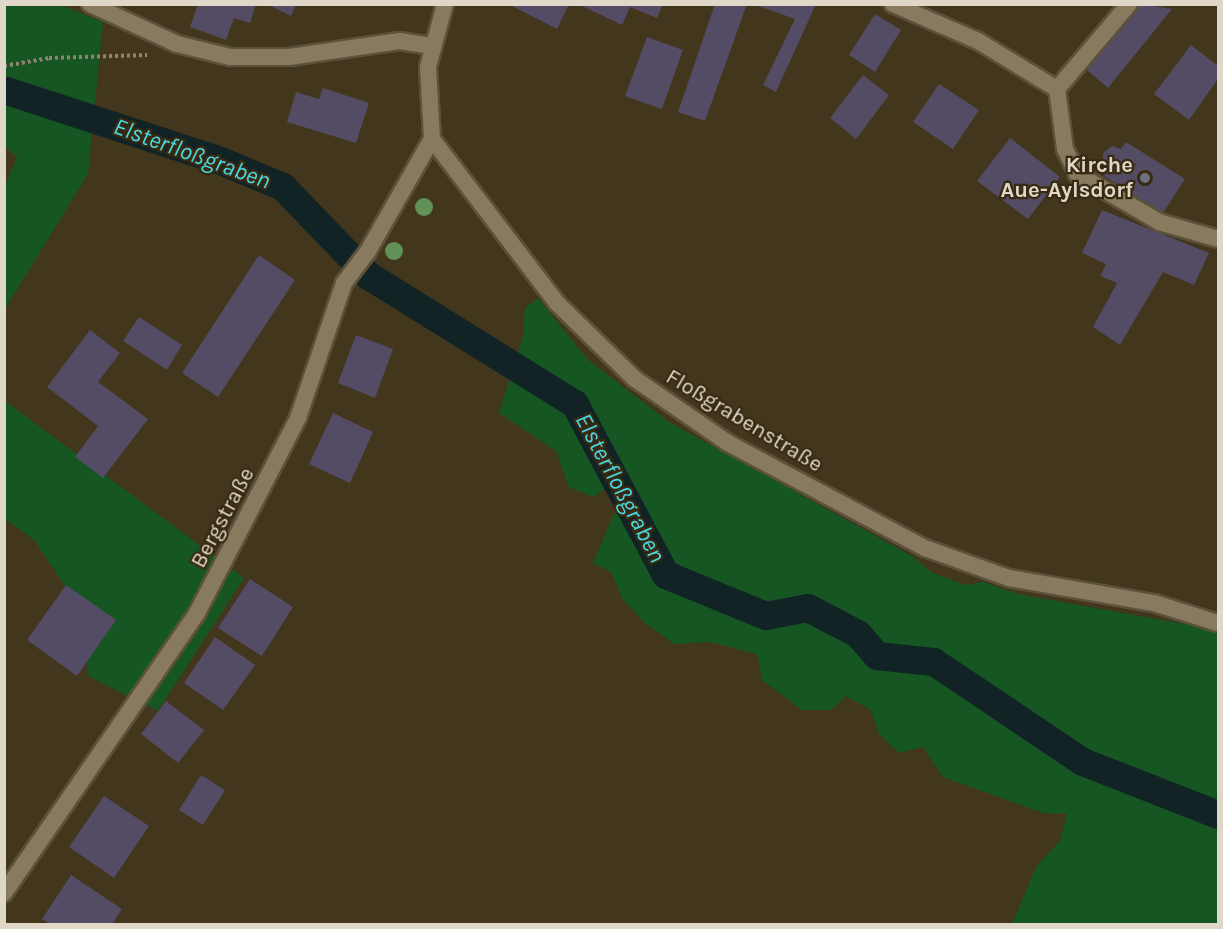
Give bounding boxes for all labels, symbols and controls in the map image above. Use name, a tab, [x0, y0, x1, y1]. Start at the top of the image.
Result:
water label: Elsterfloßgraben	[110, 112, 274, 196]
place label: Kirche Aue-Aylsdorf	[1000, 152, 1133, 204]
marker: Kirche Aue-Aylsdorf	[1138, 171, 1152, 185]
street label: Floßgrabenstraße	[661, 364, 827, 478]
water label: Elsterfloßgraben	[569, 408, 671, 568]
street label: Bergstraße	[186, 463, 260, 573]

